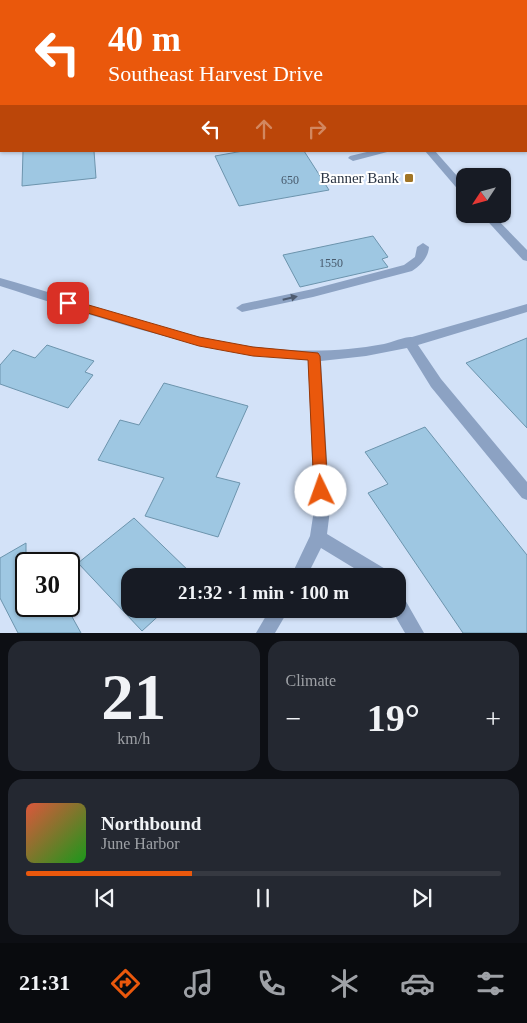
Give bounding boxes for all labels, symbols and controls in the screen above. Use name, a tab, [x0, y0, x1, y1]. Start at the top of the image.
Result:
icon: left	[25, 20, 90, 85]
text: 40 m	[108, 20, 181, 59]
text: Southeast Harvest Drive	[108, 61, 323, 86]
icon: left	[197, 115, 225, 143]
icon: ahead	[250, 115, 278, 143]
icon: right	[303, 115, 331, 143]
north arrow	[456, 168, 511, 222]
map controls	[456, 168, 511, 223]
place label: Banner Bank	[320, 170, 399, 186]
marker: Banner Bank	[403, 172, 415, 184]
house number: 650	[281, 173, 299, 187]
house number: 1550	[319, 256, 343, 270]
pin	[47, 282, 89, 324]
icon: arrive	[54, 289, 82, 317]
one-way arrow	[282, 294, 297, 302]
position arrow	[294, 464, 346, 516]
speed limit sign: 30	[15, 552, 80, 617]
text: 21:32 · 1 min · 100 m	[178, 582, 349, 603]
text: 21	[101, 661, 166, 733]
text: Climate	[286, 672, 336, 689]
text: 19°	[367, 697, 420, 739]
text: −	[286, 703, 301, 734]
text: +	[485, 703, 501, 734]
text: km/h	[117, 730, 150, 747]
text: Northbound	[101, 813, 201, 834]
text: June Harbor	[101, 835, 180, 852]
icon: previous	[91, 884, 119, 912]
icon: pause	[249, 884, 277, 912]
icon: next	[408, 884, 436, 912]
icon: directions	[108, 966, 143, 1001]
icon: music	[181, 966, 216, 1001]
icon: phone	[254, 966, 289, 1001]
icon: climate	[327, 966, 362, 1001]
icon: car	[400, 966, 435, 1001]
icon: filters	[473, 966, 508, 1001]
text: 21:31	[19, 970, 70, 995]

